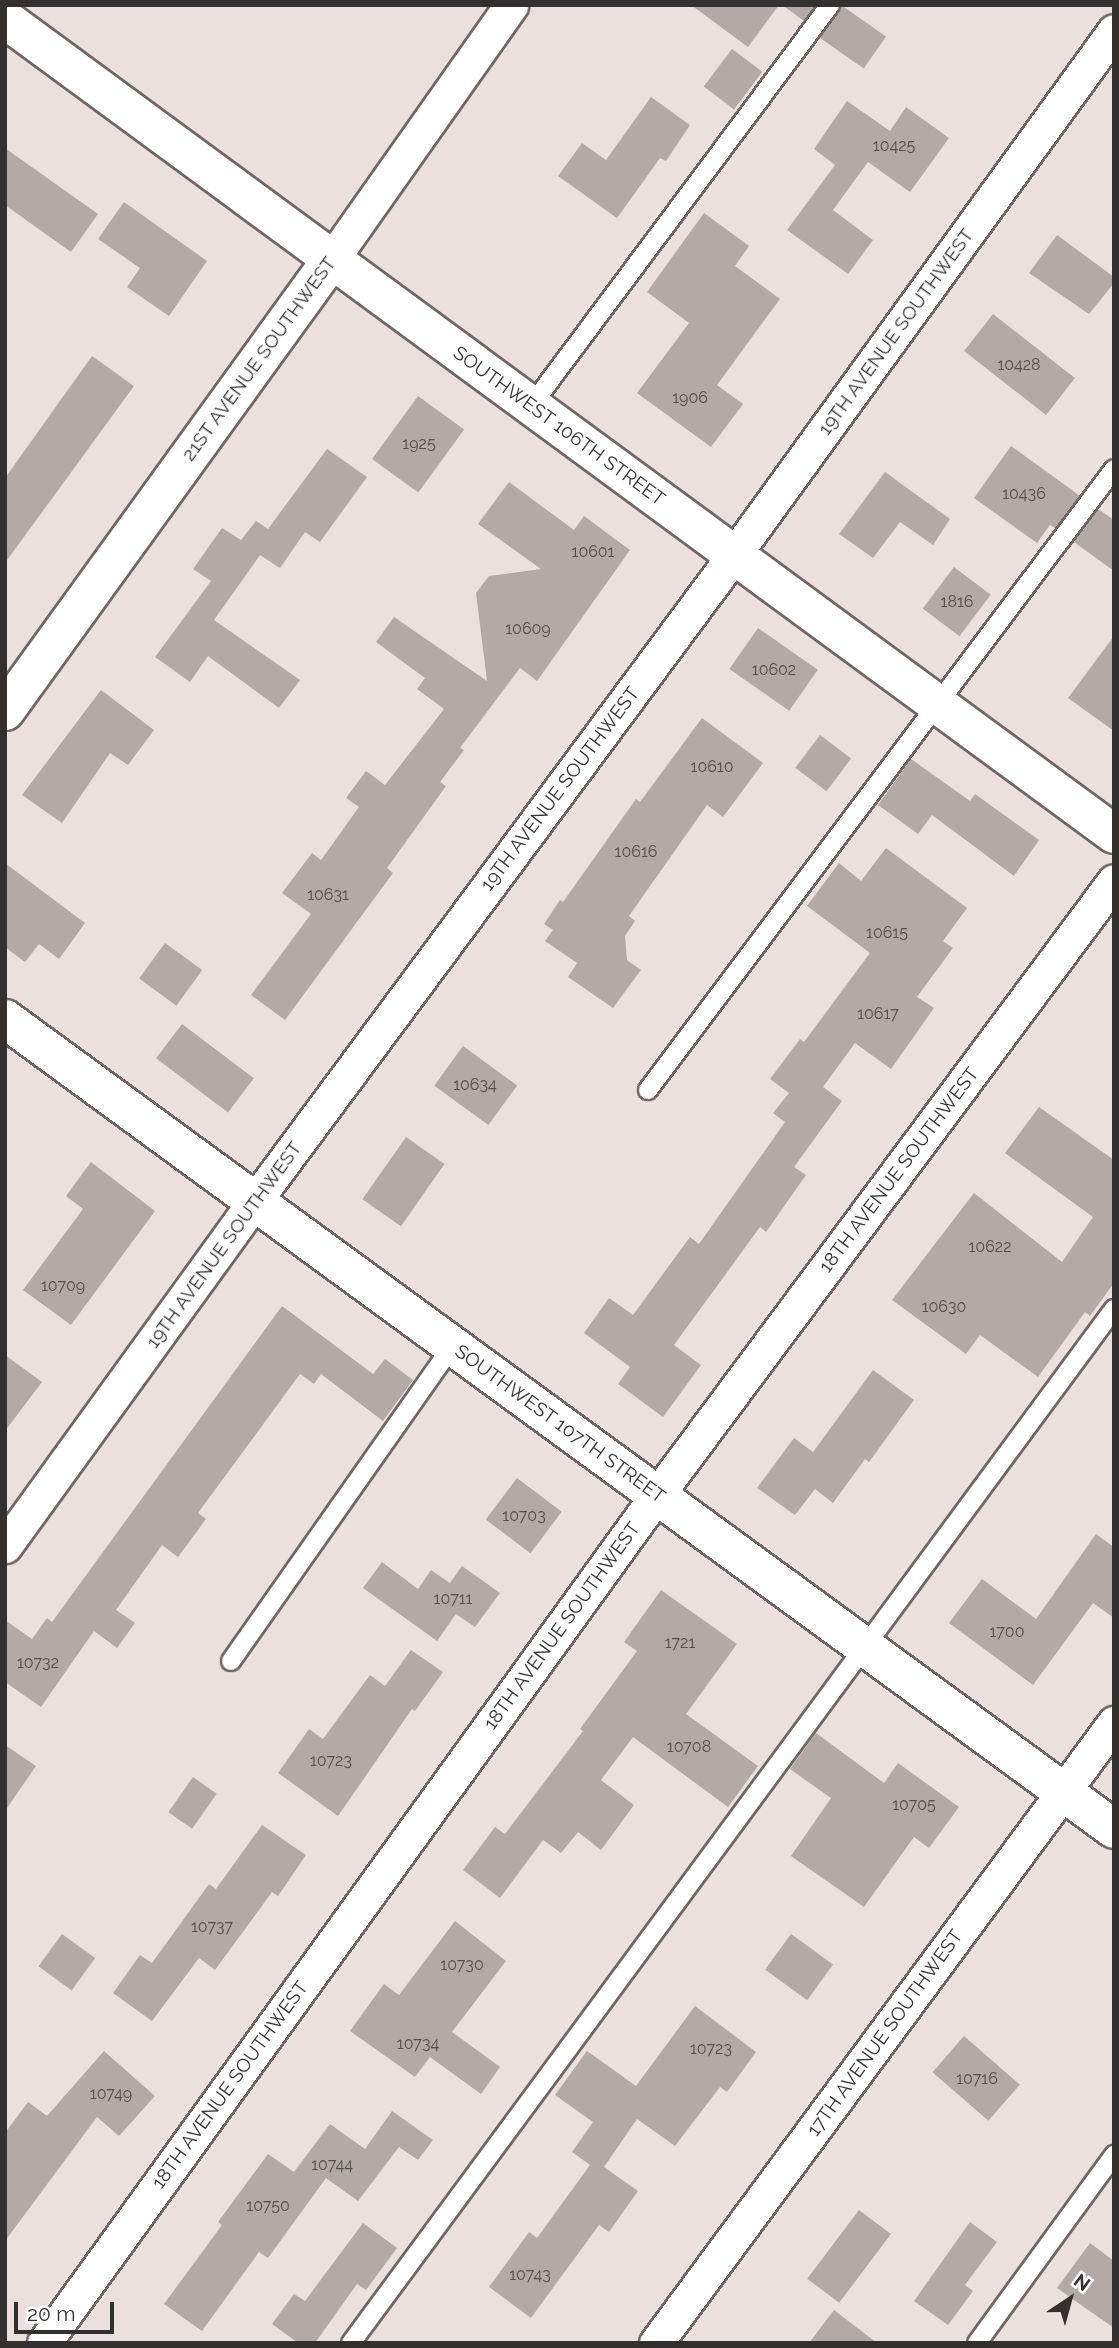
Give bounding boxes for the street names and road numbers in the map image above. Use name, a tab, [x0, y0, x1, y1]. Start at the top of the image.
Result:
street label: 19TH AVENUE SOUTHWEST	[813, 224, 979, 440]
street label: 21ST AVENUE SOUTHWEST	[177, 252, 341, 466]
street label: SOUTHWEST 106TH STREET	[448, 341, 670, 511]
street label: 19TH AVENUE SOUTHWEST	[476, 682, 644, 896]
street label: 18TH AVENUE SOUTHWEST	[814, 1063, 984, 1277]
street label: 19TH AVENUE SOUTHWEST	[141, 1137, 307, 1353]
street label: SOUTHWEST 107TH STREET	[450, 1340, 670, 1508]
street label: 18TH AVENUE SOUTHWEST	[479, 1518, 645, 1734]
street label: 17TH AVENUE SOUTHWEST	[802, 1925, 968, 2141]
street label: 18TH AVENUE SOUTHWEST	[147, 1977, 313, 2193]

